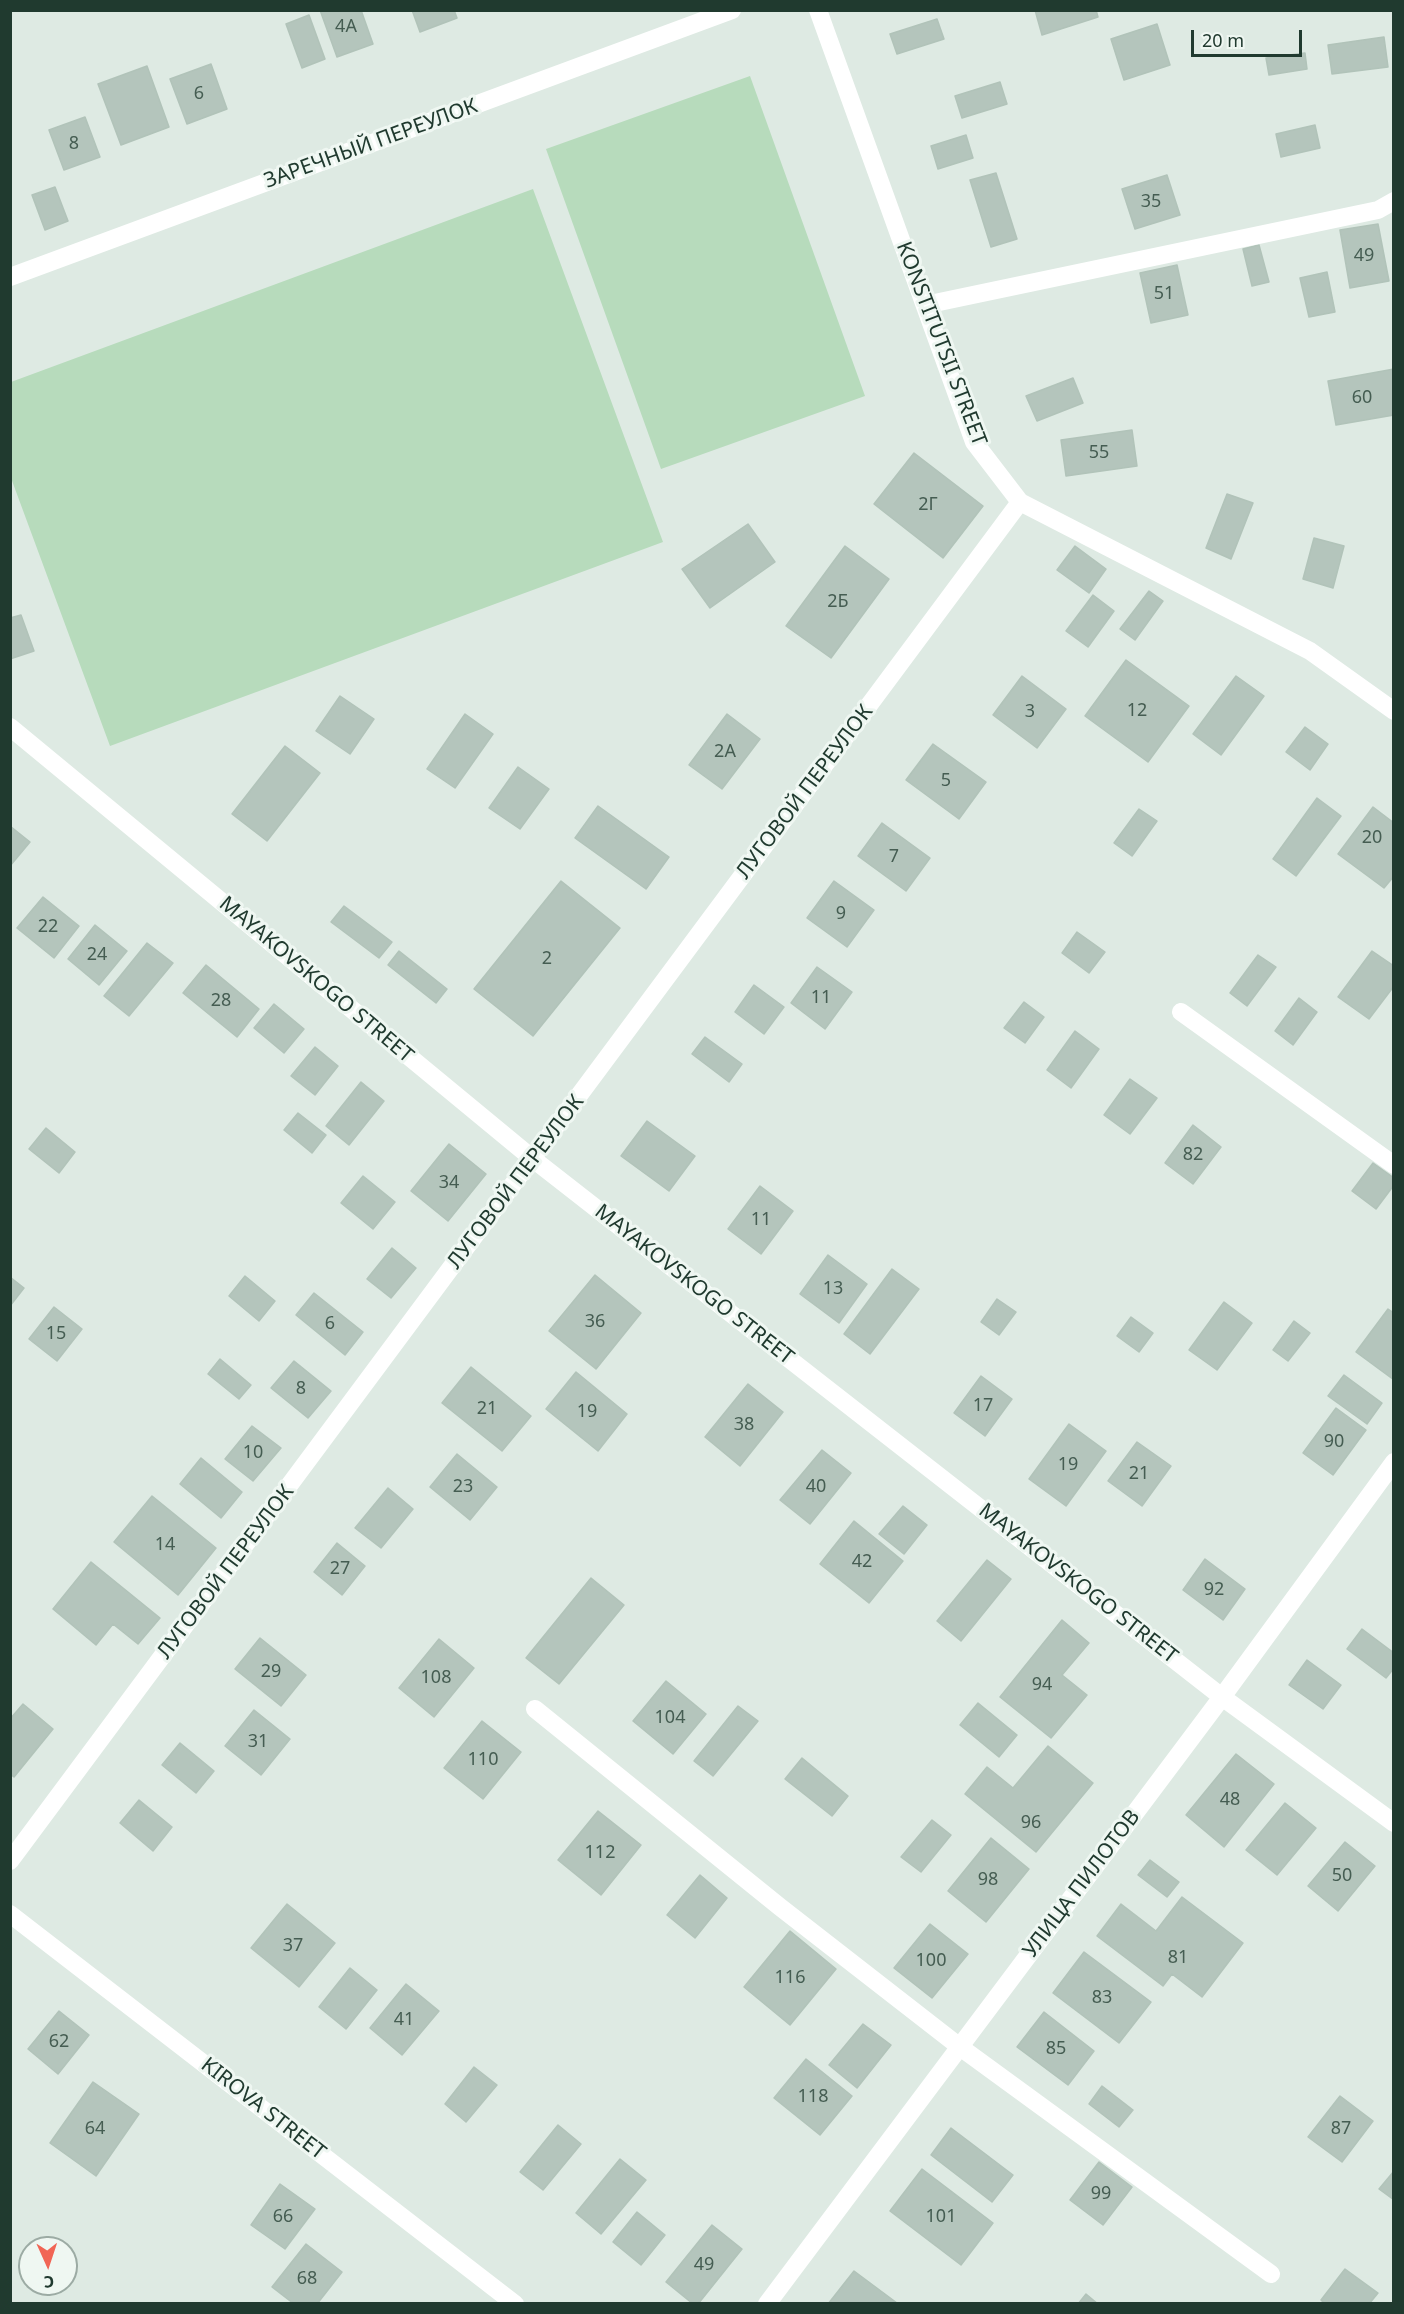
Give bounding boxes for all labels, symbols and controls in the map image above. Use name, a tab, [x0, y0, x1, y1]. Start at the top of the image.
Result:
house number: 4А	[335, 16, 357, 38]
scale bar	[1194, 18, 1305, 56]
text: 20 m	[1202, 28, 1244, 52]
house number: 6	[194, 83, 204, 105]
street label: ЗАРЕЧНЫЙ ПЕРЕУЛОК	[261, 94, 481, 194]
house number: 8	[69, 133, 79, 155]
house number: 35	[1141, 191, 1161, 213]
street label: KONSTITUTSII STREET	[890, 238, 992, 450]
house number: 49	[1354, 245, 1374, 267]
house number: 51	[1154, 283, 1174, 305]
house number: 60	[1352, 387, 1372, 409]
house number: 55	[1089, 442, 1109, 464]
house number: 2Г	[918, 494, 938, 516]
house number: 2Б	[827, 591, 849, 613]
street label: ЛУГОВОЙ ПЕРЕУЛОК	[731, 700, 879, 884]
house number: 12	[1127, 700, 1147, 722]
house number: 3	[1025, 701, 1035, 723]
house number: 2А	[714, 741, 736, 763]
house number: 5	[941, 770, 951, 792]
house number: 20	[1362, 827, 1382, 849]
house number: 7	[889, 846, 899, 868]
street label: MAYAKOVSKOGO STREET	[214, 891, 418, 1069]
house number: 9	[836, 903, 846, 925]
house number: 22	[38, 916, 58, 938]
house number: 24	[87, 944, 107, 966]
house number: 2	[542, 948, 552, 970]
house number: 11	[811, 987, 831, 1009]
house number: 28	[211, 990, 231, 1012]
street label: ЛУГОВОЙ ПЕРЕУЛОК	[442, 1090, 590, 1274]
house number: 82	[1183, 1144, 1203, 1166]
house number: 34	[439, 1172, 459, 1194]
street label: MAYAKOVSKOGO STREET	[589, 1199, 799, 1371]
house number: 11	[751, 1209, 771, 1231]
house number: 13	[823, 1278, 843, 1300]
house number: 36	[585, 1311, 605, 1333]
house number: 6	[325, 1313, 335, 1335]
house number: 15	[46, 1323, 66, 1345]
house number: 8	[296, 1378, 306, 1400]
house number: 17	[973, 1395, 993, 1417]
house number: 21	[477, 1398, 497, 1420]
house number: 19	[577, 1401, 597, 1423]
house number: 38	[734, 1414, 754, 1436]
house number: 90	[1324, 1431, 1344, 1453]
house number: 10	[243, 1442, 263, 1464]
house number: 19	[1058, 1454, 1078, 1476]
house number: 21	[1129, 1463, 1149, 1485]
house number: 23	[453, 1476, 473, 1498]
house number: 40	[806, 1476, 826, 1498]
street label: ЛУГОВОЙ ПЕРЕУЛОК	[152, 1480, 300, 1664]
street label: MAYAKOVSKOGO STREET	[973, 1498, 1183, 1670]
house number: 14	[155, 1534, 175, 1556]
house number: 42	[852, 1551, 872, 1573]
house number: 27	[330, 1558, 350, 1580]
house number: 92	[1204, 1579, 1224, 1601]
house number: 29	[261, 1661, 281, 1683]
house number: 108	[421, 1667, 451, 1689]
house number: 94	[1032, 1674, 1052, 1696]
house number: 104	[655, 1707, 685, 1729]
house number: 31	[248, 1731, 268, 1753]
house number: 110	[468, 1749, 498, 1771]
house number: 48	[1220, 1789, 1240, 1811]
street label: УЛИЦА ПИЛОТОВ	[1018, 1805, 1146, 1963]
house number: 96	[1021, 1812, 1041, 1834]
house number: 112	[585, 1842, 615, 1864]
house number: 50	[1332, 1865, 1352, 1887]
house number: 98	[978, 1869, 998, 1891]
house number: 37	[283, 1935, 303, 1957]
house number: 81	[1168, 1947, 1188, 1969]
house number: 100	[916, 1950, 946, 1972]
house number: 116	[775, 1967, 805, 1989]
house number: 83	[1092, 1987, 1112, 2009]
house number: 41	[394, 2009, 414, 2031]
house number: 62	[49, 2031, 69, 2053]
house number: 85	[1046, 2038, 1066, 2060]
street label: KIROVA STREET	[196, 2052, 330, 2166]
house number: 118	[798, 2086, 828, 2108]
house number: 64	[85, 2118, 105, 2140]
house number: 87	[1331, 2118, 1351, 2140]
house number: 99	[1091, 2183, 1111, 2205]
house number: 66	[273, 2206, 293, 2228]
house number: 101	[926, 2206, 956, 2228]
north arrow	[18, 2236, 78, 2296]
house number: 49	[694, 2254, 714, 2276]
house number: 68	[297, 2268, 317, 2290]
text: С	[43, 2271, 55, 2293]

